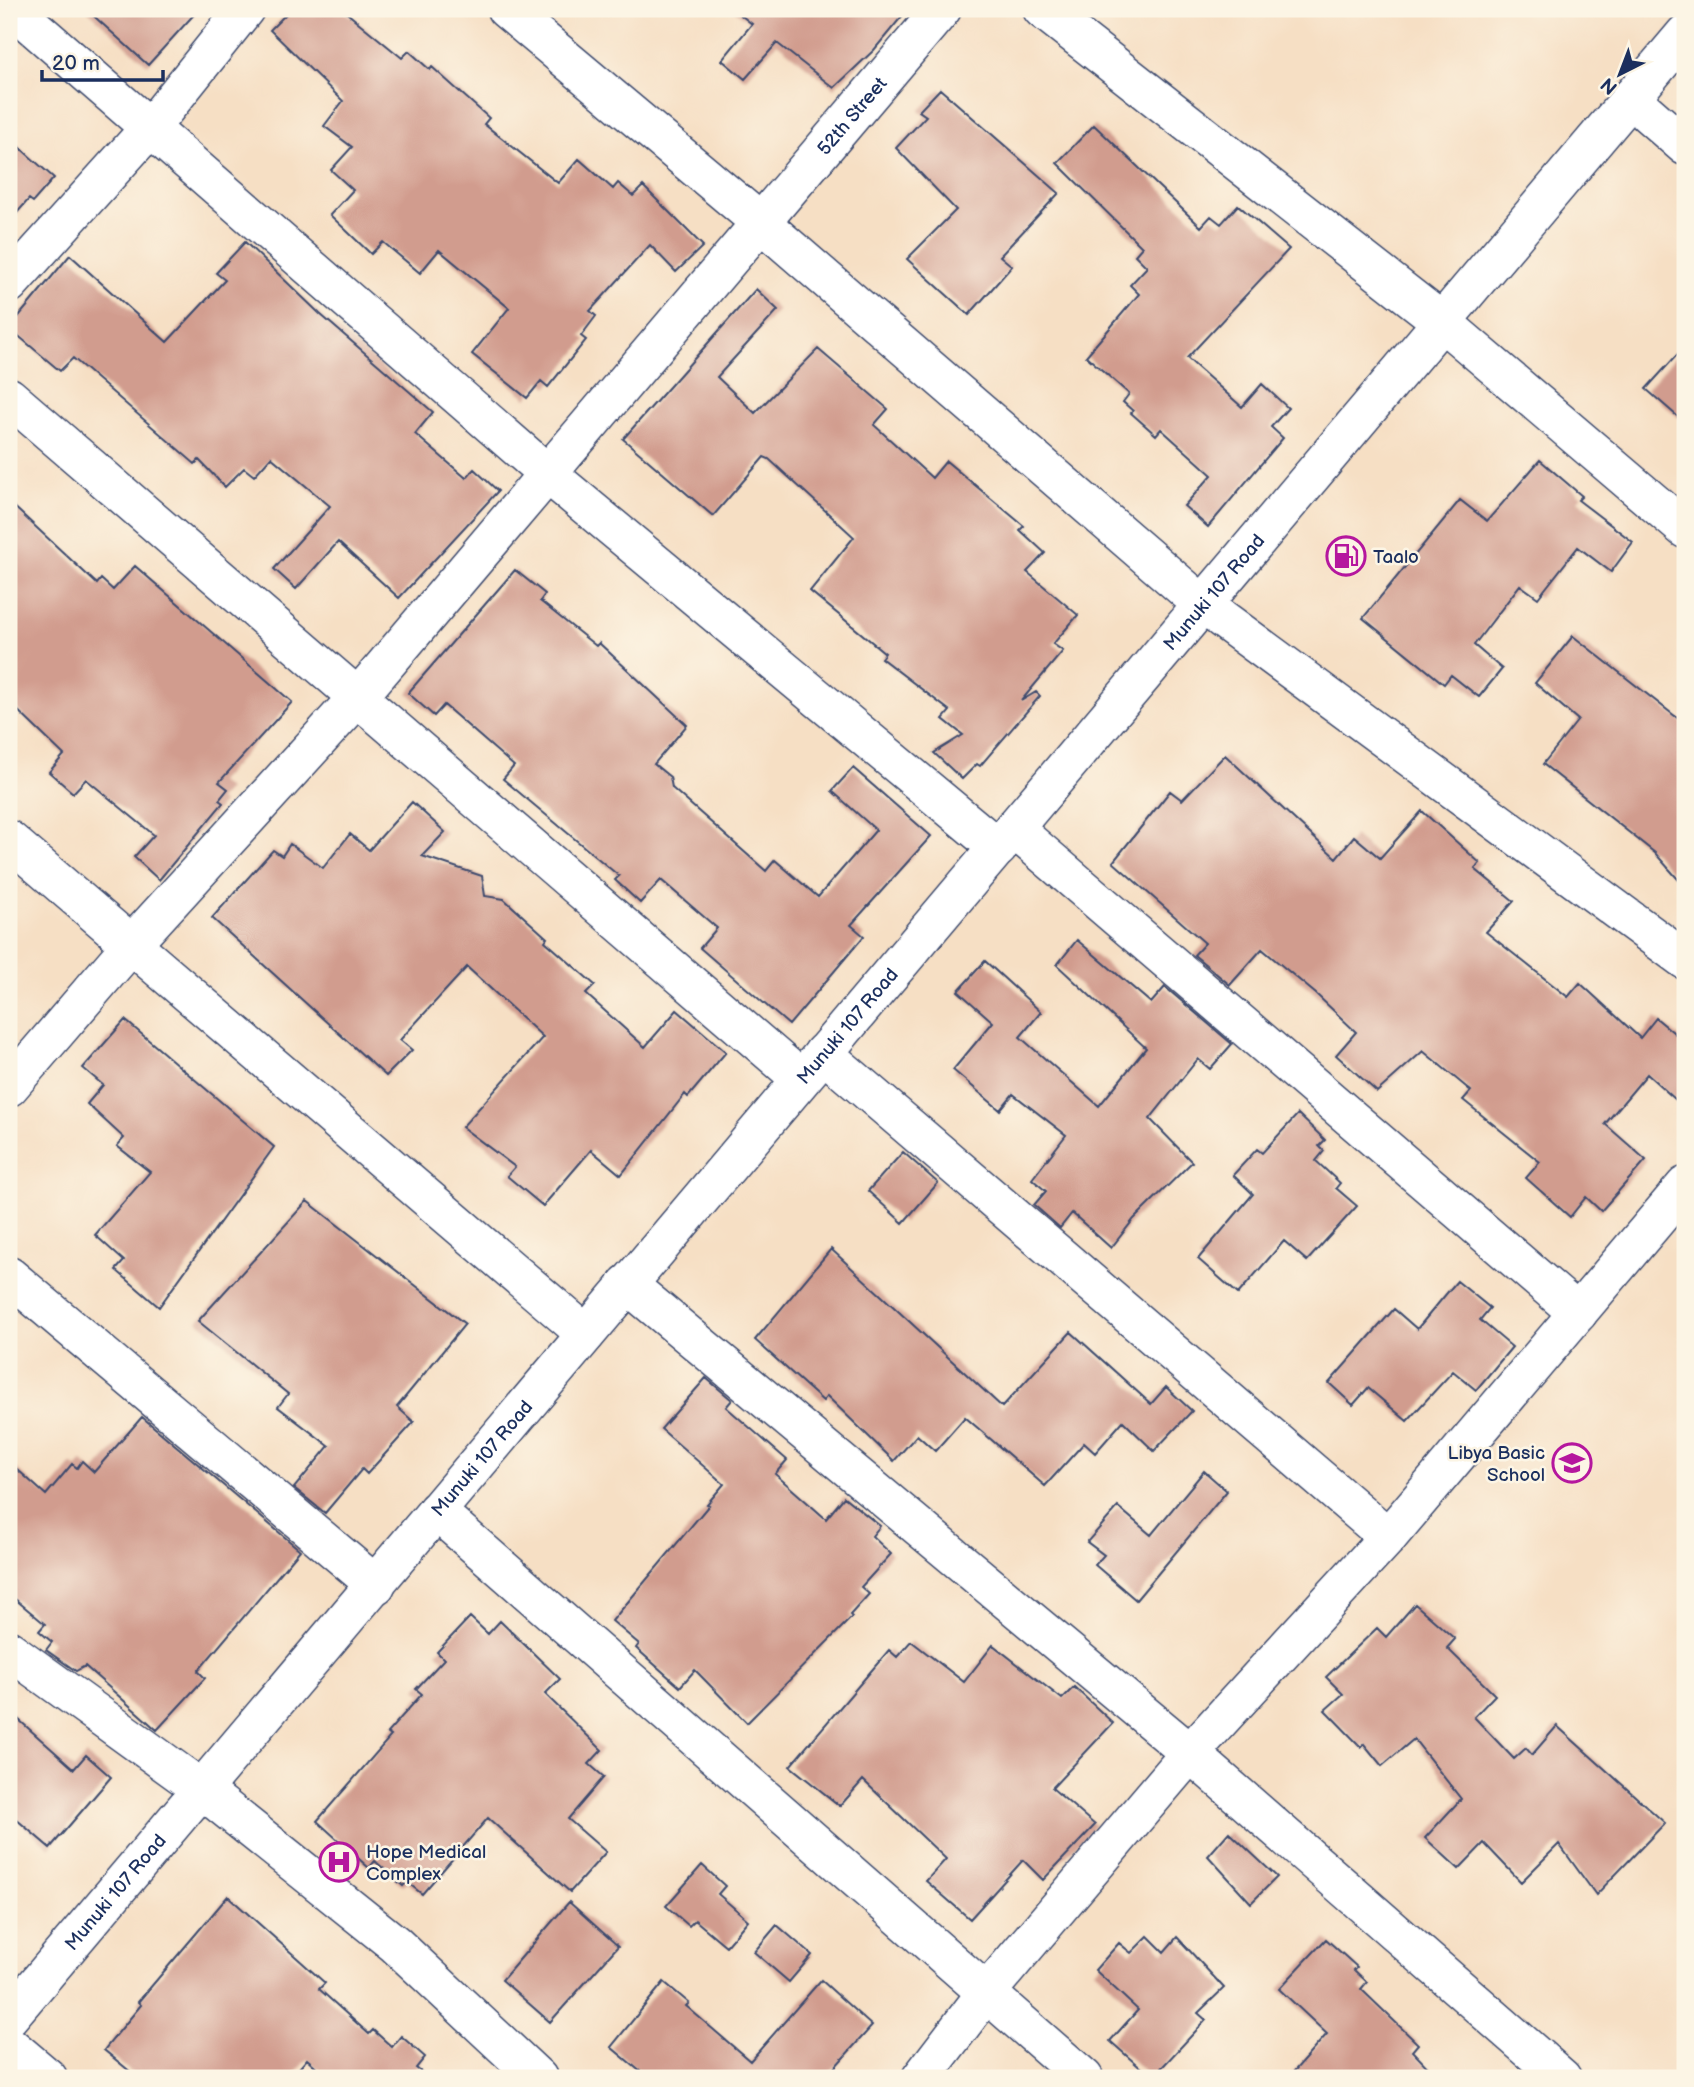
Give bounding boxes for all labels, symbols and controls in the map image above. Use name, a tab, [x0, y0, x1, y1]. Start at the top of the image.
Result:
scale bar	[42, 38, 163, 82]
north arrow	[1586, 38, 1656, 108]
text: 20 m	[52, 51, 100, 76]
text: N	[1597, 72, 1623, 99]
street label: 52th Street	[813, 73, 892, 160]
street label: Munuki 107 Road	[1159, 530, 1270, 656]
fuel station icon: Taalo	[1325, 535, 1367, 577]
place label: Taalo	[1373, 546, 1419, 569]
street label: Munuki 107 Road	[792, 964, 904, 1089]
street label: Munuki 107 Road	[427, 1396, 538, 1522]
place label: Libya Basic School	[1447, 1442, 1545, 1487]
school or university icon: Libya Basic School	[1551, 1442, 1593, 1484]
street label: Munuki 107 Road	[60, 1830, 172, 1956]
hospital icon: Hope Medical Complex	[318, 1841, 360, 1883]
place label: Hope Medical Complex	[366, 1841, 486, 1886]

